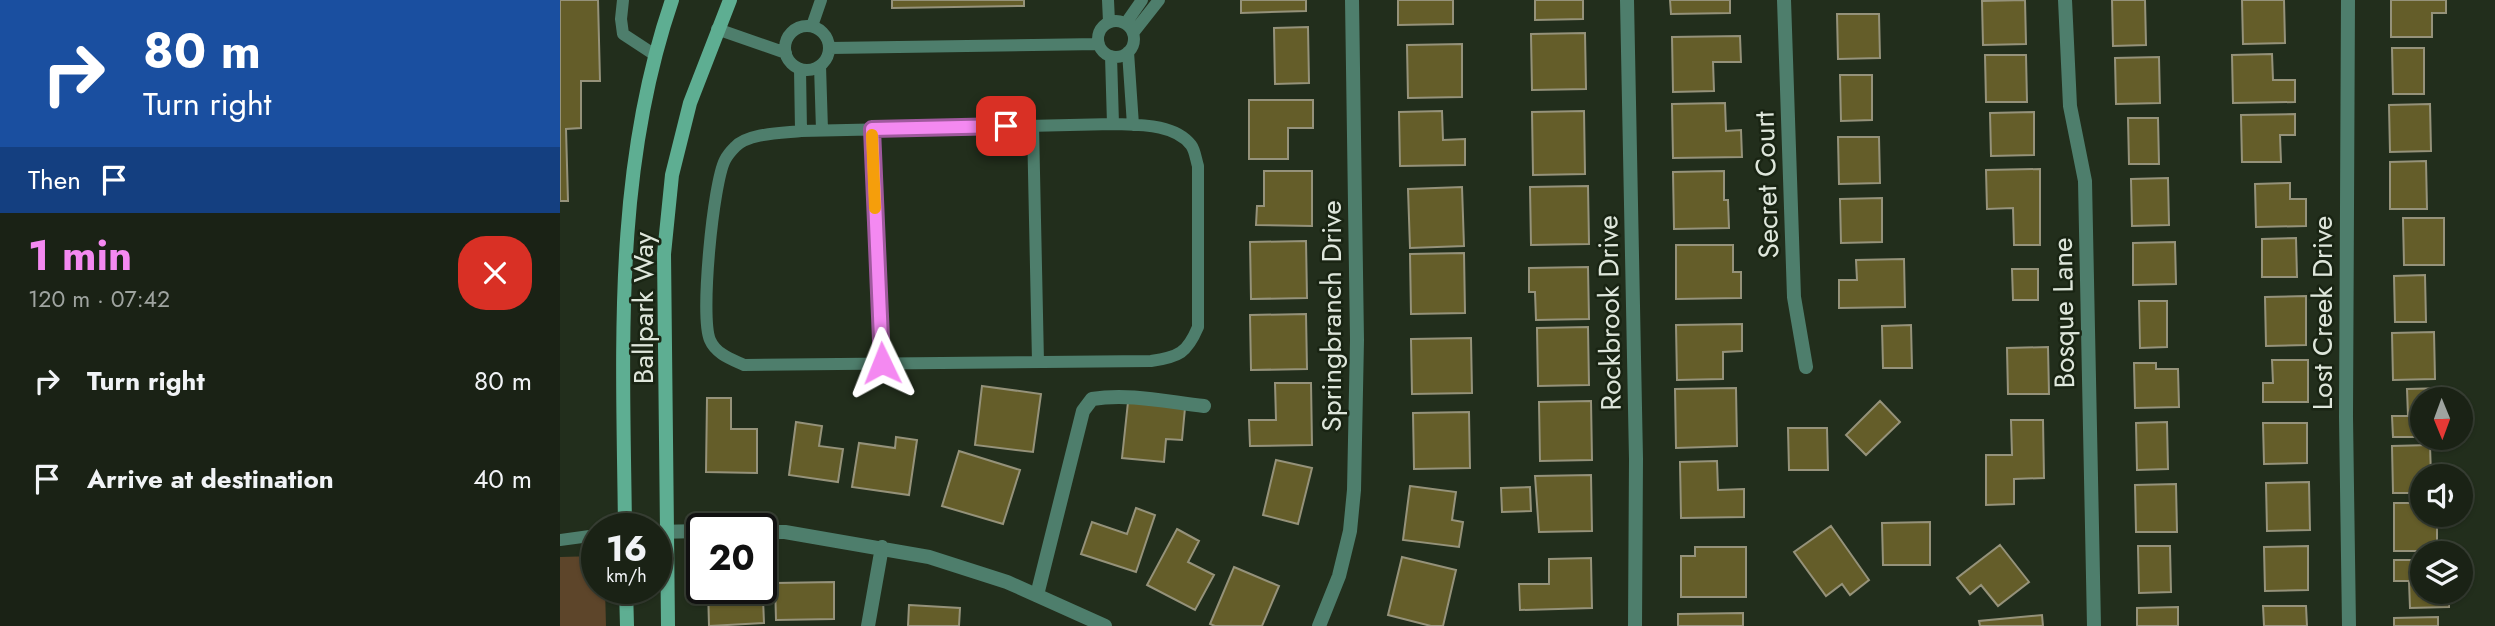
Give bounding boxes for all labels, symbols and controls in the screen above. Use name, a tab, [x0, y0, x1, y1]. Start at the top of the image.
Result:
text: 80 m	[143, 16, 261, 86]
icon: right	[28, 28, 119, 119]
text: Turn right	[143, 81, 272, 127]
pin	[976, 96, 1036, 156]
icon: arrive	[987, 107, 1025, 145]
street label: Secret Court	[1743, 110, 1790, 259]
text: Then	[28, 161, 81, 199]
icon: arrive	[95, 161, 133, 199]
street label: Springbranch Drive	[1311, 200, 1352, 432]
street label: Rockbrook Drive	[1587, 215, 1632, 411]
street label: Lost Creek Drive	[2302, 216, 2343, 410]
text: 1 min	[28, 225, 132, 286]
street label: Ballpark Way	[623, 231, 664, 384]
button: close	[458, 236, 532, 310]
street label: Bosque Lane	[2042, 237, 2085, 389]
text: 120 m · 07:42	[28, 282, 170, 316]
position arrow	[845, 326, 919, 400]
icon: right	[28, 362, 66, 400]
text: Turn right	[87, 362, 205, 400]
text: 80 m	[474, 362, 532, 400]
north arrow	[2410, 387, 2473, 450]
map controls	[2410, 387, 2473, 604]
icon: arrive	[28, 460, 66, 498]
text: Arrive at destination	[87, 460, 334, 498]
text: 40 m	[473, 460, 532, 498]
button: sound	[2410, 464, 2473, 527]
speed limit sign: 20	[686, 513, 777, 604]
text: 16	[606, 524, 647, 574]
button: layers	[2410, 541, 2473, 604]
text: km/h	[606, 563, 647, 589]

